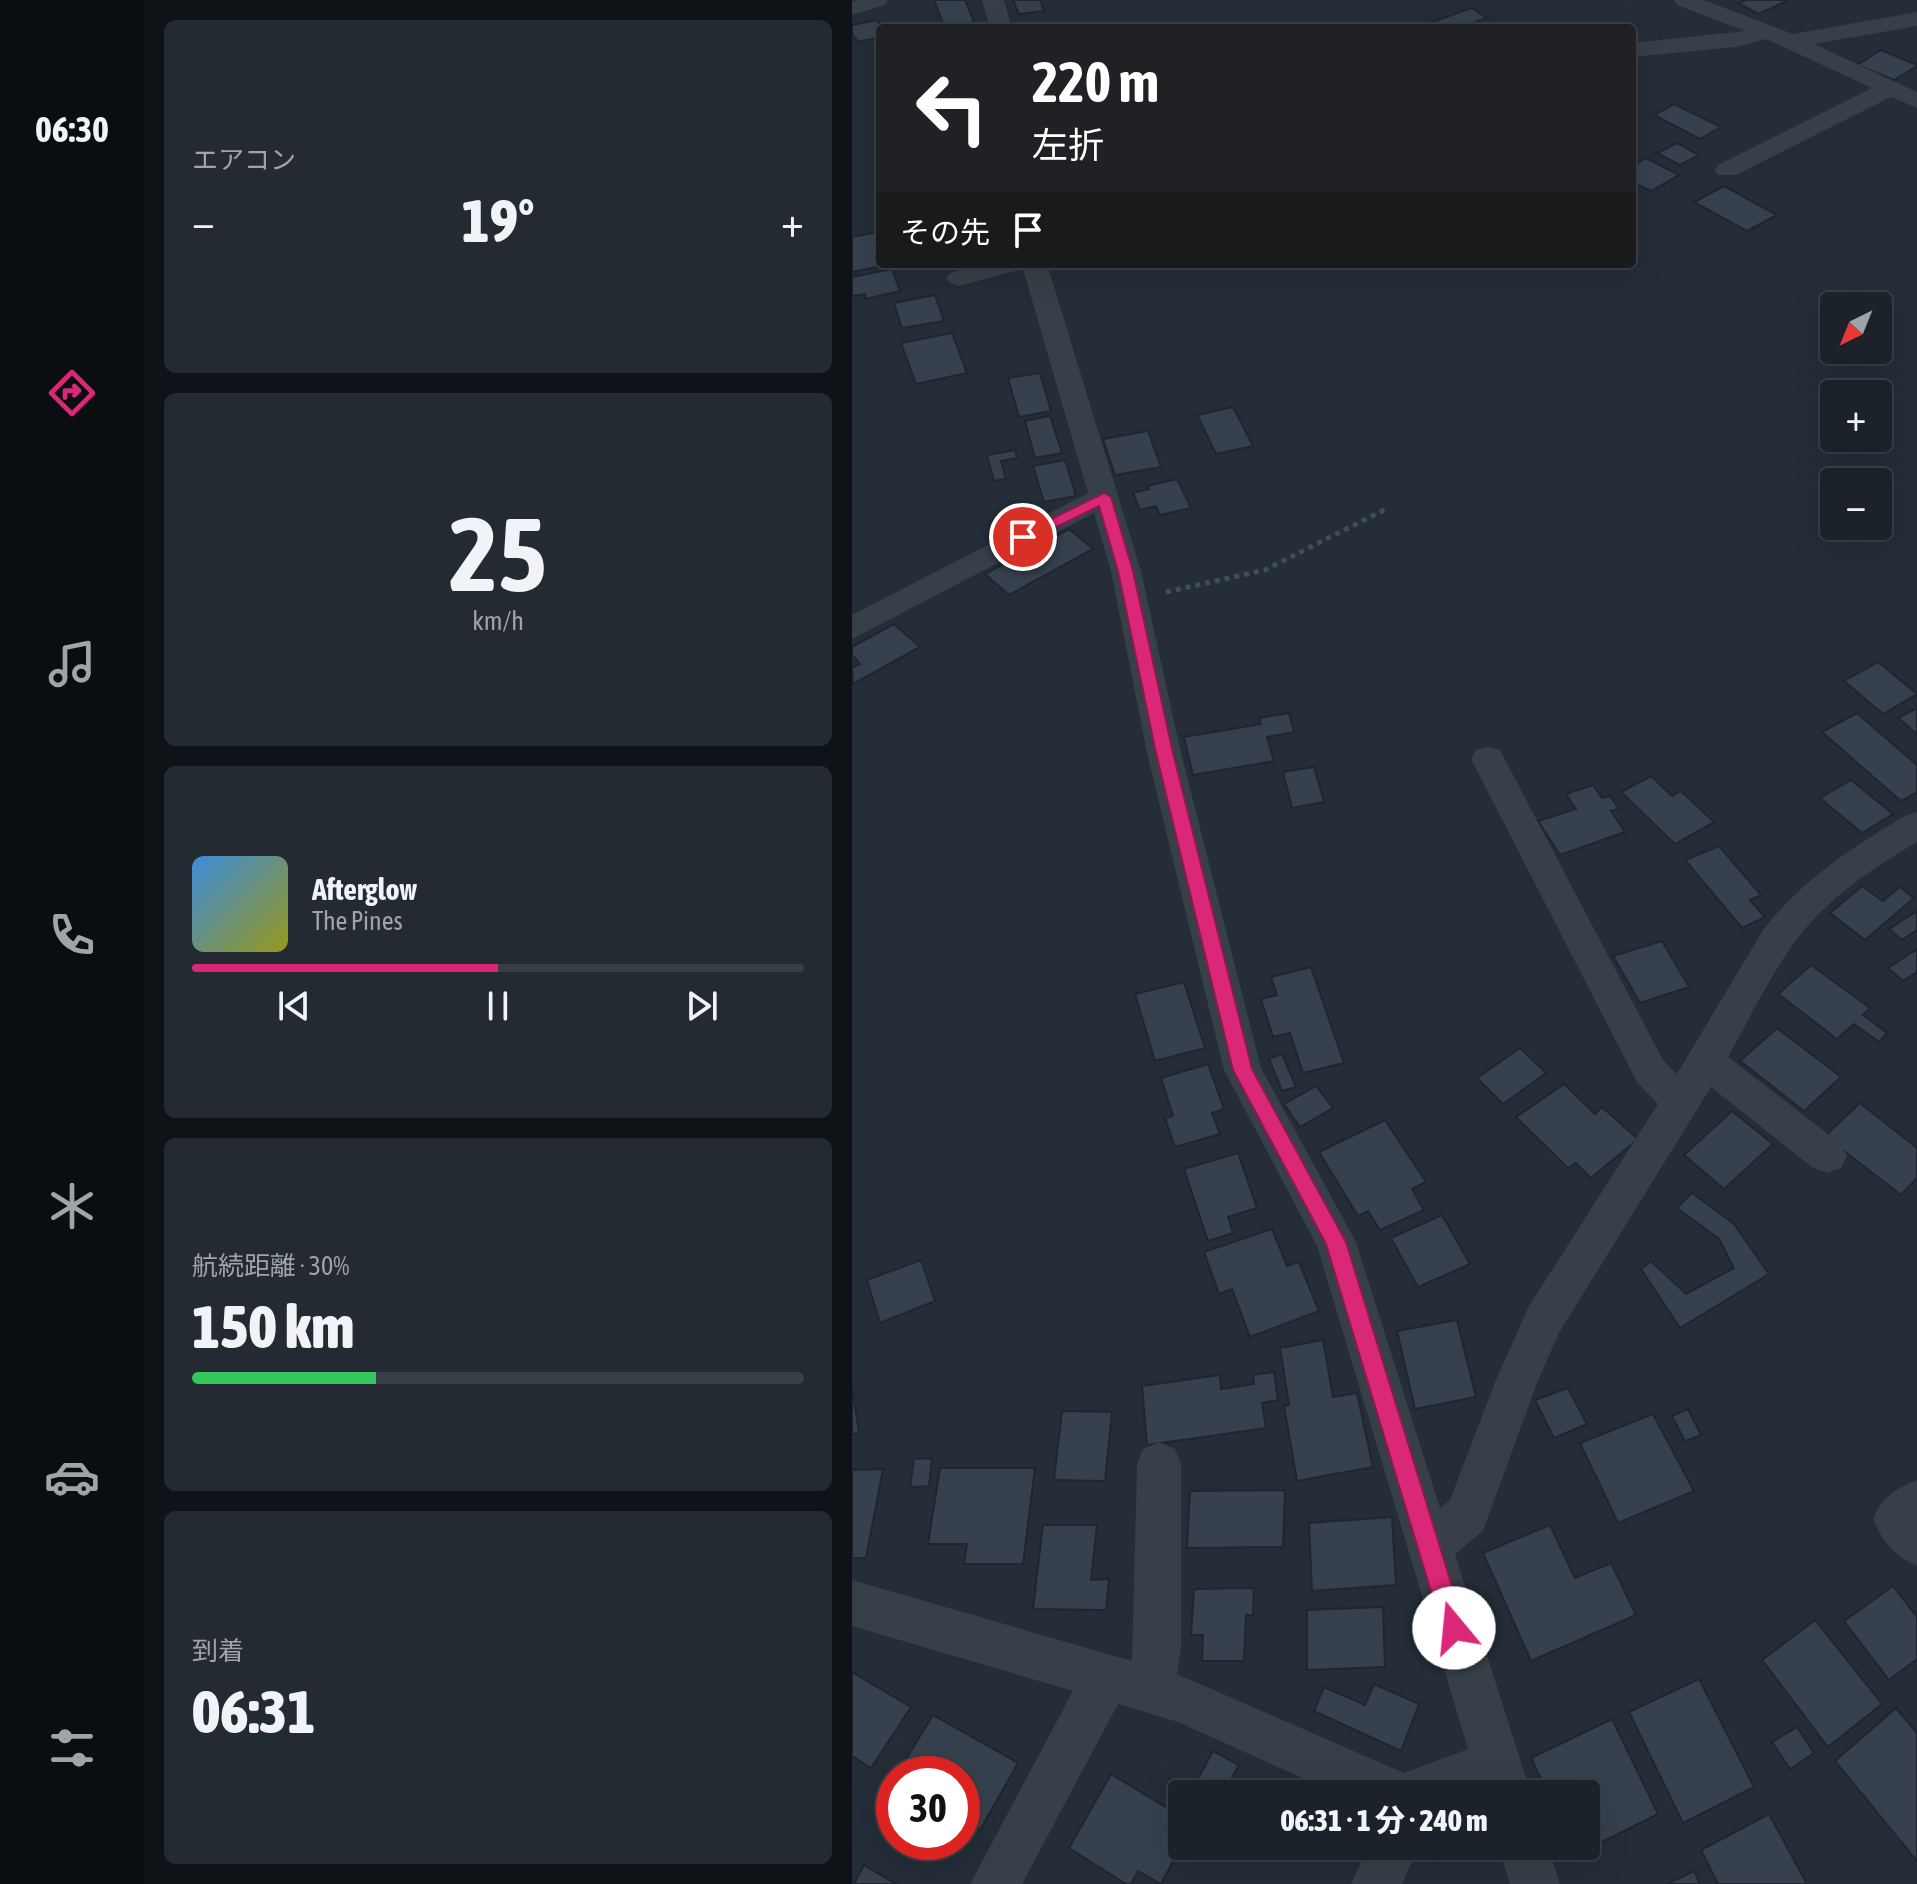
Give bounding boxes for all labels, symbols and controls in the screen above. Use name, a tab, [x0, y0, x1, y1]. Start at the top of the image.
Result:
text: 220 m	[1032, 50, 1159, 114]
icon: left	[900, 56, 1004, 160]
text: 06:30	[35, 108, 109, 150]
text: 左折	[1032, 124, 1104, 166]
text: エアコン	[192, 145, 296, 175]
text: 19°	[462, 186, 534, 255]
text: −	[192, 196, 215, 246]
text: +	[781, 196, 804, 246]
icon: arrive	[1006, 208, 1050, 252]
text: その先	[900, 215, 990, 249]
north arrow	[1820, 292, 1892, 364]
map controls	[1820, 292, 1892, 540]
icon: directions	[44, 365, 100, 421]
button: +	[1820, 380, 1892, 452]
button: −	[1820, 468, 1892, 540]
text: 25	[449, 494, 547, 613]
pin	[989, 503, 1057, 571]
icon: arrive	[1001, 515, 1045, 559]
text: km/h	[472, 606, 524, 636]
icon: music	[44, 636, 100, 692]
text: Afterglow	[312, 872, 417, 906]
text: The Pines	[312, 906, 403, 936]
icon: phone	[44, 907, 100, 963]
icon: previous	[272, 984, 316, 1028]
icon: pause	[476, 984, 520, 1028]
icon: next	[680, 984, 724, 1028]
icon: climate	[44, 1178, 100, 1234]
text: 航続距離 · 30%	[192, 1251, 349, 1281]
text: 150 km	[192, 1292, 354, 1361]
icon: car	[44, 1449, 100, 1505]
position arrow	[1412, 1586, 1496, 1670]
text: 到着	[192, 1636, 244, 1666]
text: 06:31	[192, 1677, 315, 1746]
icon: filters	[44, 1720, 100, 1776]
speed limit sign: 30	[876, 1756, 980, 1860]
text: 06:31 · 1 分 · 240 m	[1280, 1803, 1488, 1837]

